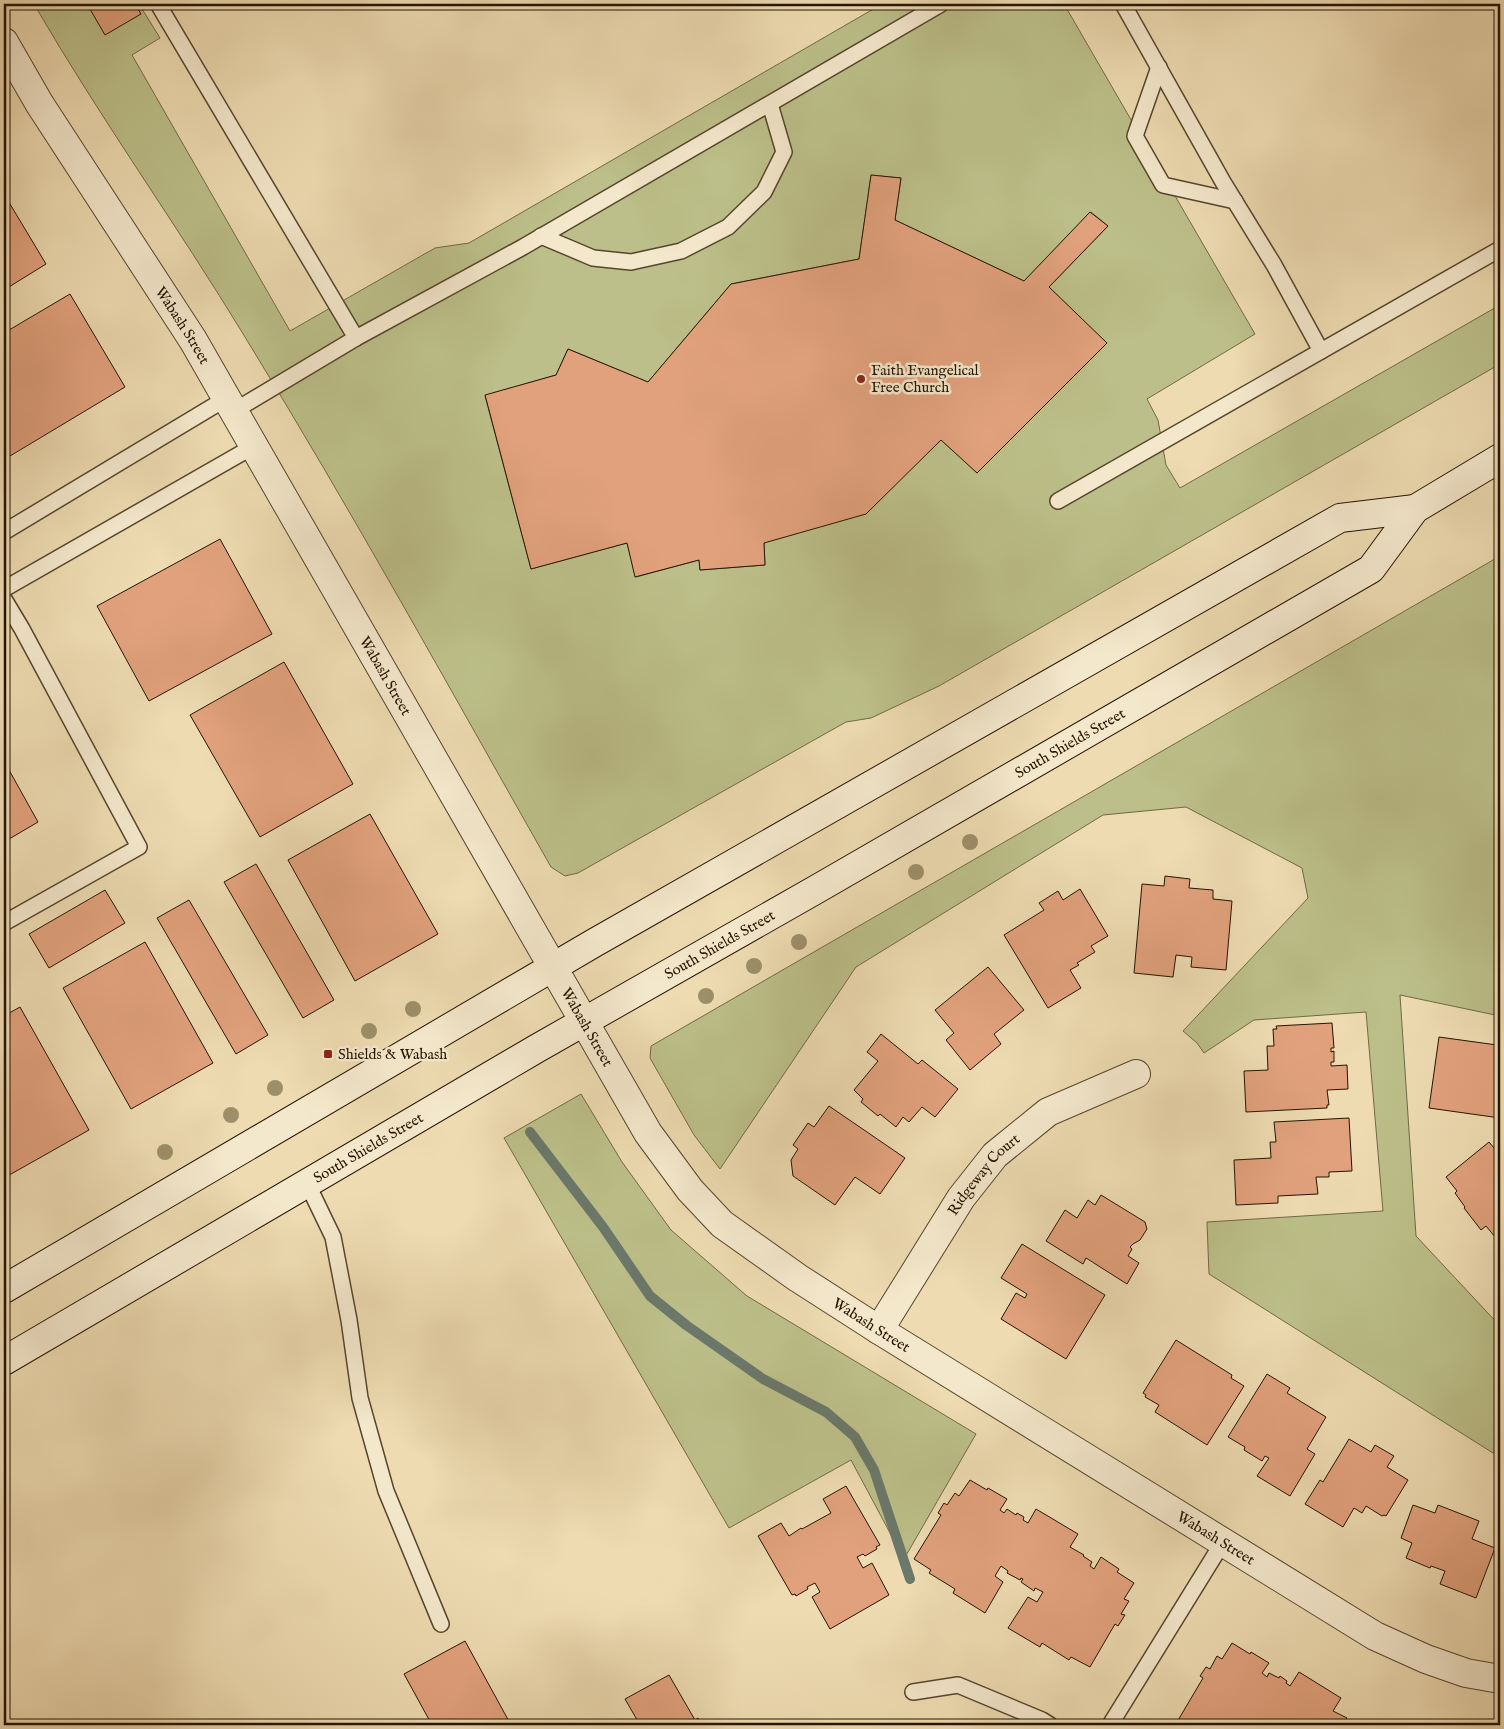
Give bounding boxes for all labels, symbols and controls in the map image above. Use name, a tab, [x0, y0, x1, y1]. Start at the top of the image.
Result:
street label: Wabash Street	[151, 283, 214, 368]
place label: Faith Evangelical Free Church	[871, 361, 980, 397]
marker: Faith Evangelical Free Church	[855, 373, 867, 385]
street label: Wabash Street	[355, 633, 415, 719]
street label: South Shields Street	[1011, 704, 1129, 783]
street label: South Shields Street	[661, 906, 779, 984]
street label: Wabash Street	[557, 984, 617, 1070]
place label: Shields & Wabash	[338, 1045, 447, 1064]
marker: Shields & Wabash	[322, 1048, 334, 1060]
street label: South Shields Street	[310, 1108, 427, 1188]
street label: Ridgeway Court	[944, 1130, 1024, 1219]
street label: Wabash Street	[829, 1294, 913, 1357]
street label: Wabash Street	[1173, 1507, 1258, 1569]

